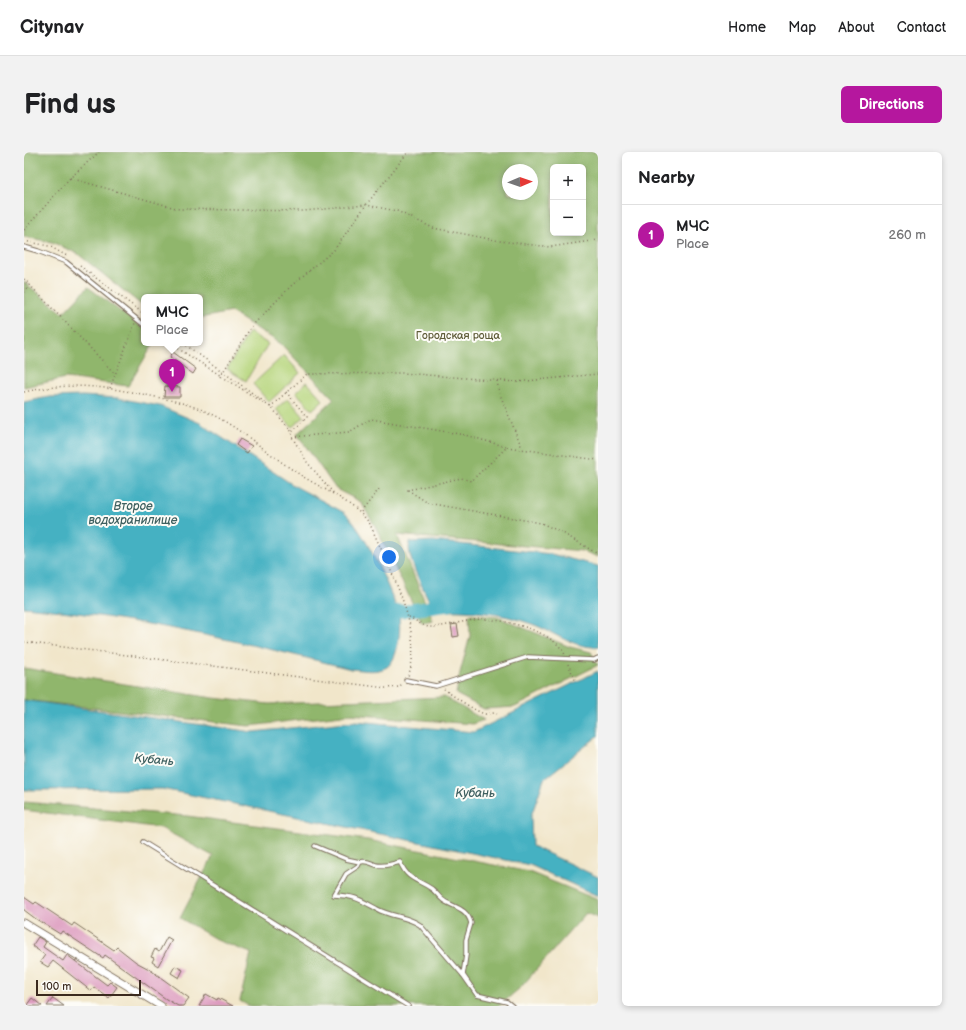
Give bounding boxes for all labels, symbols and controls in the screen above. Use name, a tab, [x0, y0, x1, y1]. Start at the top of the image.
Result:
text: Citynav	[20, 16, 84, 39]
text: Home	[728, 19, 766, 36]
text: Map	[788, 19, 816, 36]
text: About	[838, 19, 875, 36]
text: Contact	[897, 19, 946, 36]
button: Directions	[841, 86, 942, 123]
text: Find us	[24, 88, 116, 121]
north arrow	[502, 164, 538, 200]
map controls	[550, 164, 586, 236]
button: +	[550, 164, 586, 200]
text: Nearby	[638, 168, 695, 188]
button: −	[550, 200, 586, 236]
text: МЧС	[676, 217, 709, 236]
text: 1	[648, 227, 654, 243]
text: 260 m	[888, 227, 926, 243]
text: Place	[676, 236, 709, 252]
popup	[141, 294, 203, 346]
text: МЧС	[155, 303, 189, 322]
text: Place	[155, 322, 188, 338]
park label: Городская роща	[416, 329, 501, 342]
pin: 1	[159, 359, 185, 392]
water label: Второе водохранилище	[89, 499, 178, 528]
your location	[379, 547, 399, 567]
water label: Кубань	[134, 751, 174, 769]
water label: Кубань	[455, 786, 495, 801]
scale bar	[36, 978, 141, 997]
text: 100 m	[42, 980, 71, 993]

